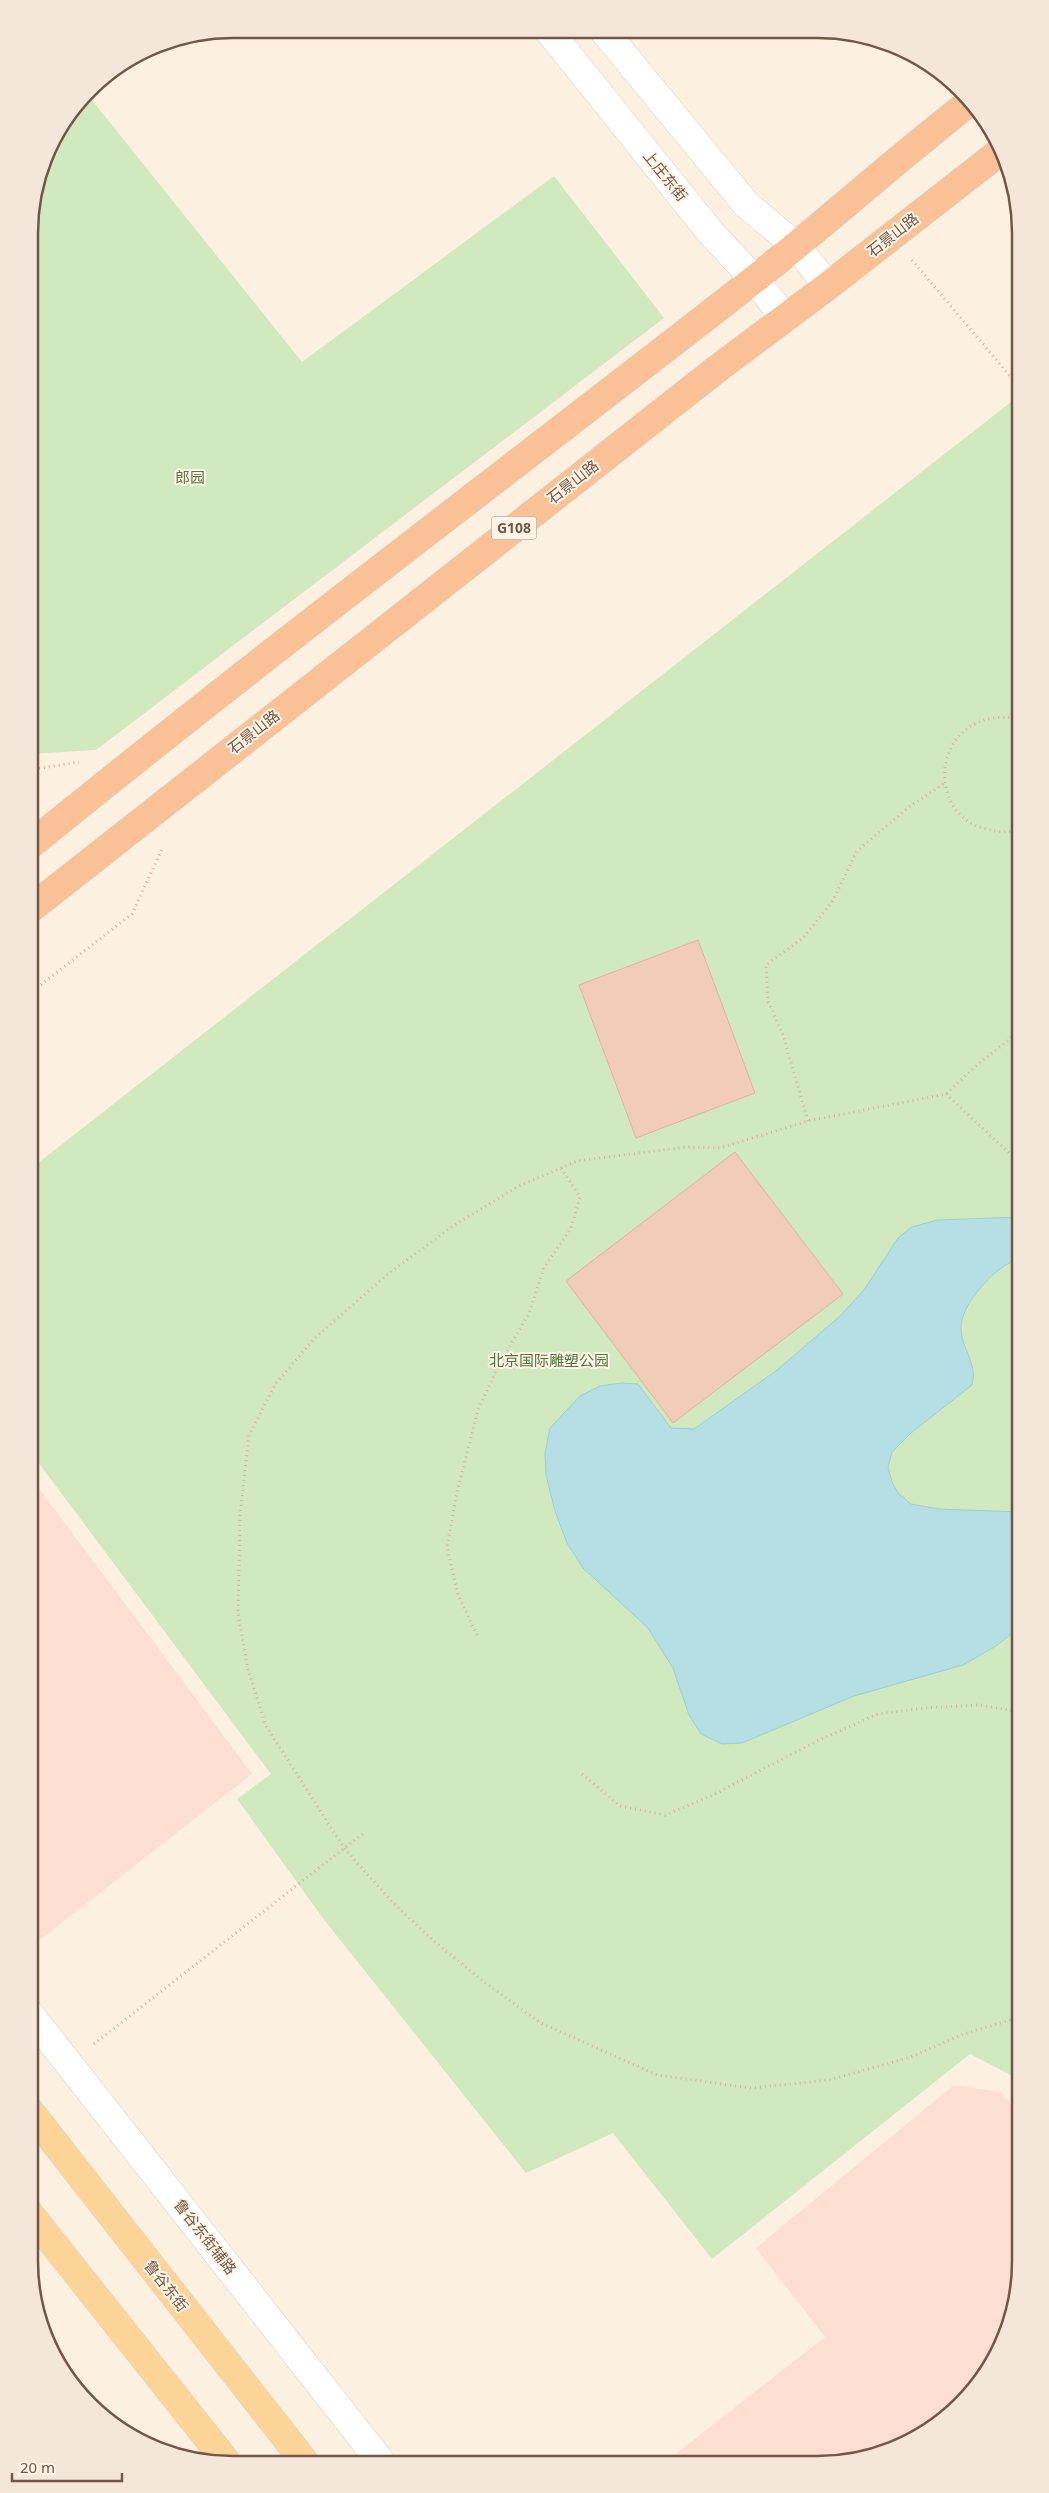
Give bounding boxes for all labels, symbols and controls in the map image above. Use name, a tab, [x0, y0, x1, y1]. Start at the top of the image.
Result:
street label: 上庄东街	[639, 146, 692, 205]
street label: 石景山路	[863, 208, 922, 261]
street label: 石景山路	[543, 455, 602, 508]
park label: 郎园	[175, 467, 205, 487]
road number: G108	[492, 516, 536, 540]
street label: 石景山路	[224, 705, 283, 758]
park label: 北京国际雕塑公园	[489, 1350, 609, 1370]
street label: 鲁谷东街辅路	[170, 2195, 241, 2278]
street label: 鲁谷东街	[140, 2256, 193, 2315]
scale bar	[12, 2450, 122, 2482]
text: 20 m	[20, 2457, 55, 2477]

